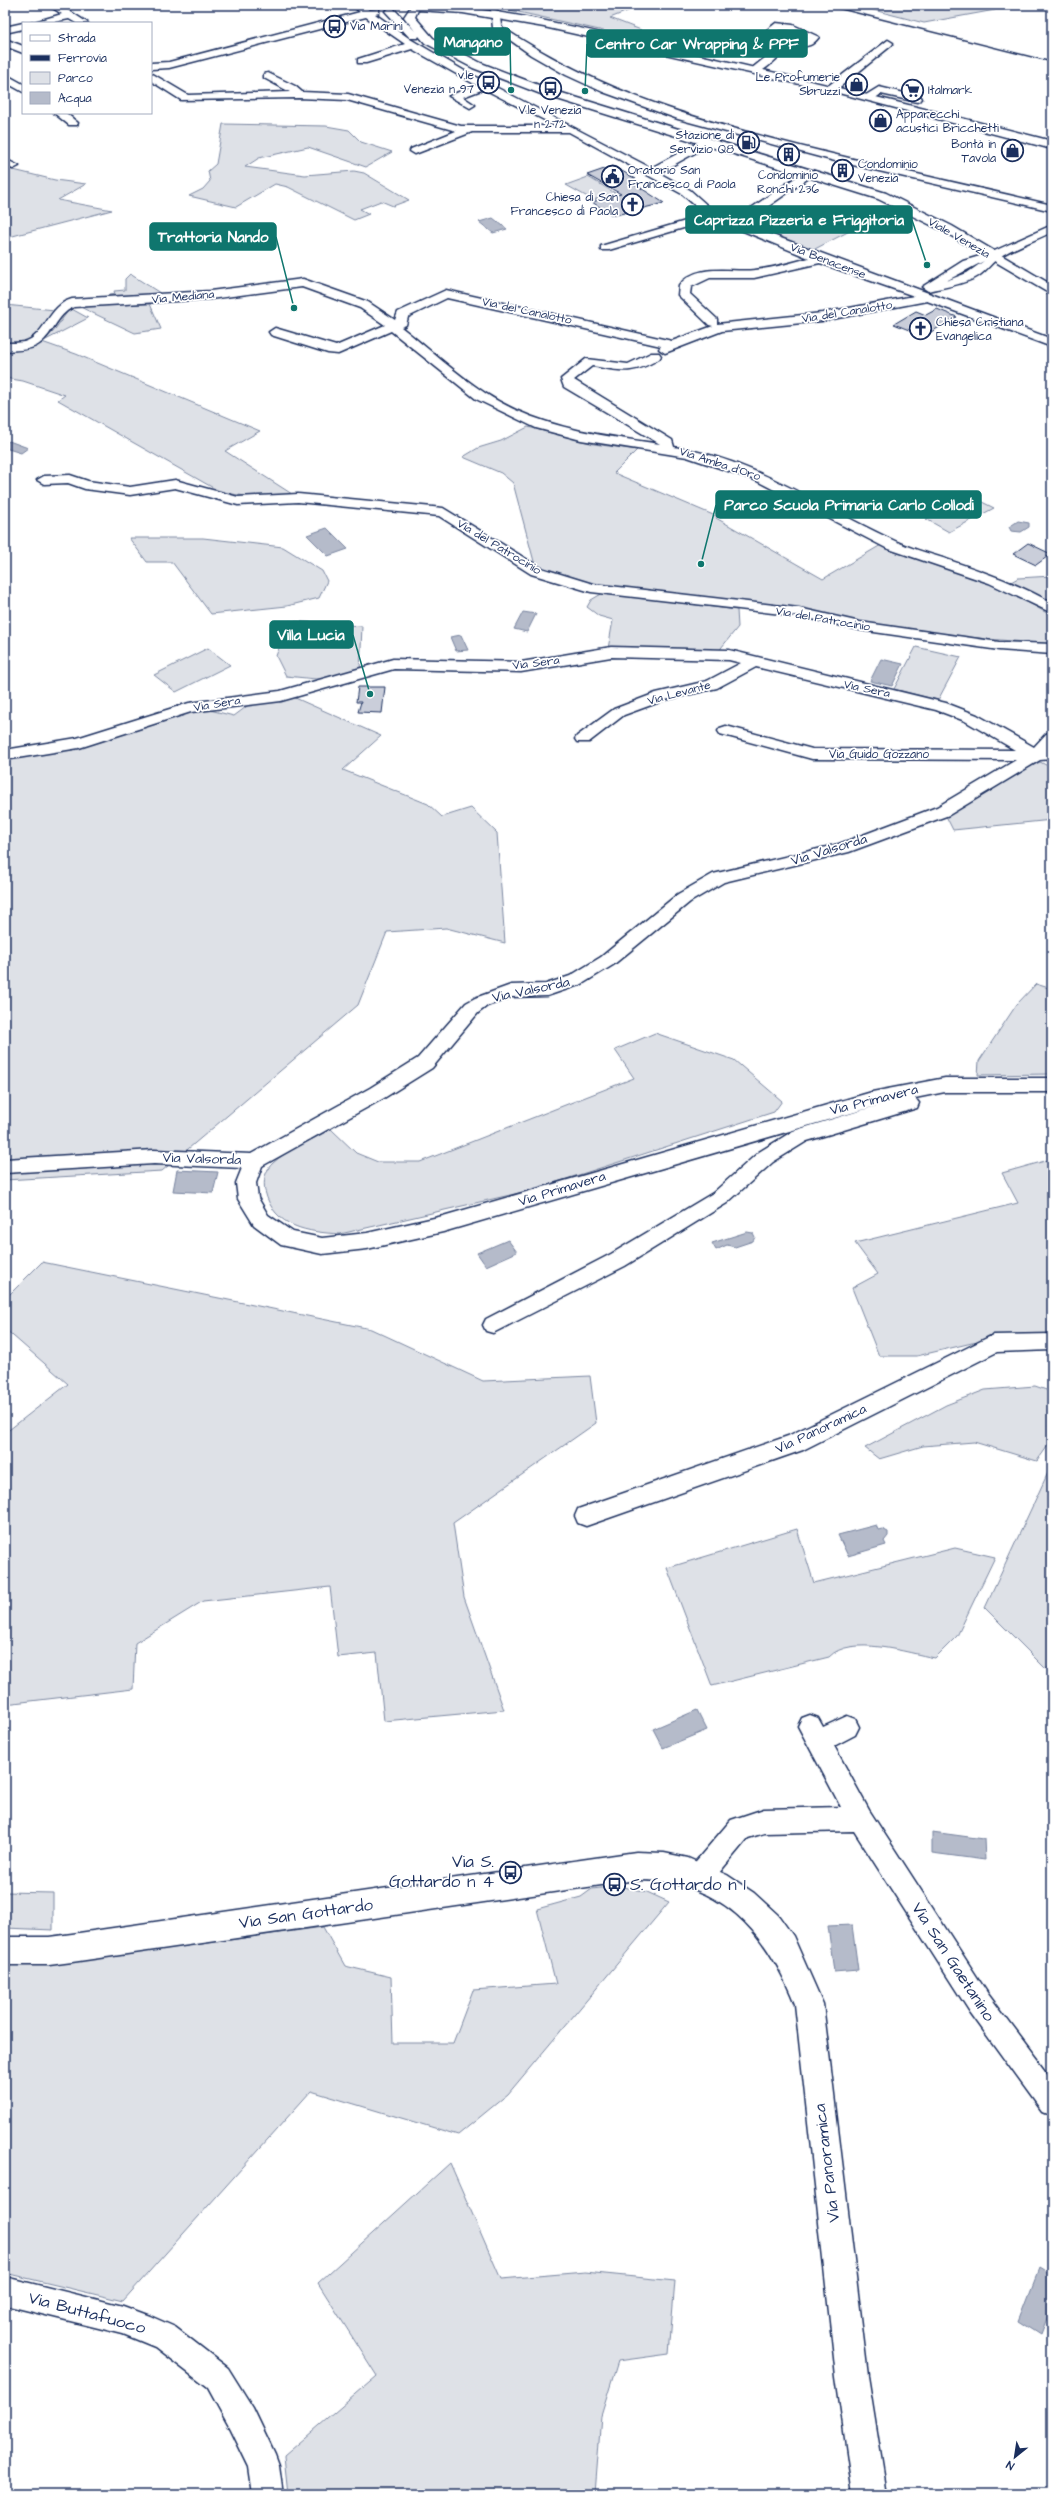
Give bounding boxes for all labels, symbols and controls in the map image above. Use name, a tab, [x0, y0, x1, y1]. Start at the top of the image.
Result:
bus stop icon: Via Marini	[321, 13, 347, 39]
place label: Via Marini	[350, 18, 403, 35]
legend	[22, 22, 152, 114]
callout: Mangano	[435, 28, 510, 55]
text: Strada	[58, 30, 96, 47]
callout: Centro Car Wrapping & PPF	[587, 30, 807, 57]
text: Mangano	[444, 32, 503, 55]
text: Centro Car Wrapping & PPF	[595, 34, 799, 57]
text: Ferrovia	[58, 50, 107, 67]
place label: v.le Venezia n 97	[404, 67, 475, 98]
bus stop icon: v.le Venezia n 97	[476, 69, 502, 95]
place label: Le Profumerie Sbruzzi	[755, 69, 841, 100]
text: Parco	[58, 70, 93, 87]
shop icon: Le Profumerie Sbruzzi	[843, 71, 869, 97]
bus stop icon: V.le Venezia n 272	[537, 76, 563, 102]
supermarket icon: Italmark	[900, 77, 926, 103]
place label: Italmark	[928, 82, 973, 99]
text: Acqua	[58, 90, 92, 107]
place label: V.le Venezia n 272	[519, 102, 581, 133]
place label: Apparecchi acustici Bricchetti	[896, 106, 999, 137]
shop icon: Apparecchi acustici Bricchetti	[868, 108, 894, 134]
place label: Stazione di Servizio Q8	[669, 127, 734, 158]
fuel station icon: Stazione di Servizio Q8	[736, 129, 762, 155]
place label: Bontà in Tavola	[951, 136, 996, 167]
shop icon: Bontà in Tavola	[999, 138, 1025, 164]
building icon: Condominio Ronchi 236	[775, 141, 801, 167]
place label: Condominio Venezia	[858, 156, 918, 187]
building icon: Condominio Venezia	[830, 158, 856, 184]
place label: Oratorio San Francesco di Paola	[628, 162, 736, 193]
public building icon: Oratorio San Francesco di Paola	[599, 164, 625, 190]
place label: Condominio Ronchi 236	[757, 167, 819, 198]
place label: Chiesa di San Francesco di Paola	[510, 189, 618, 220]
church icon: Chiesa di San Francesco di Paola	[620, 191, 646, 217]
callout: Caprizza Pizzeria e Friggitoria	[686, 206, 912, 233]
text: Caprizza Pizzeria e Friggitoria	[694, 210, 904, 233]
street label: Viale Venezia	[925, 213, 993, 263]
callout: Trattoria Nando	[150, 223, 276, 250]
text: Trattoria Nando	[157, 227, 269, 248]
street label: Via Benacense	[788, 239, 869, 283]
street label: Via Mediana	[151, 286, 215, 308]
street label: Via del Canalotto	[481, 293, 574, 329]
street label: Via del Canalotto	[801, 296, 894, 328]
place label: Chiesa Cristiana Evangelica	[936, 314, 1024, 346]
church icon: Chiesa Cristiana Evangelica	[908, 316, 934, 342]
street label: Via Amba d'Oro	[677, 443, 763, 485]
callout: Parco Scuola Primaria Carlo Collodi	[716, 491, 981, 518]
text: Parco Scuola Primaria Carlo Collodi	[724, 495, 975, 516]
street label: Via del Patrocinio	[454, 515, 545, 579]
street label: Via del Patrocinio	[774, 602, 872, 636]
callout: Villa Lucia	[270, 621, 353, 648]
text: Villa Lucia	[276, 625, 345, 646]
street label: Via Sera	[512, 652, 560, 674]
street label: Via Levante	[646, 676, 713, 710]
street label: Via Sera	[842, 676, 892, 702]
street label: Via Sera	[192, 692, 242, 716]
street label: Via Guido Gozzano	[829, 746, 929, 763]
street label: Via Valsorda	[788, 829, 870, 871]
street label: Via Valsorda	[490, 972, 572, 1008]
street label: Via Primavera	[828, 1079, 920, 1121]
street label: Via Valsorda	[162, 1148, 242, 1170]
street label: Via Primavera	[516, 1166, 608, 1212]
street label: Via Panoramica	[772, 1399, 870, 1459]
place label: Via S. Gottardo n 4	[389, 1850, 494, 1894]
bus stop icon: Via S. Gottardo n 4	[497, 1859, 523, 1885]
bus stop icon: S. Gottardo n 1	[602, 1872, 628, 1898]
place label: S. Gottardo n 1	[630, 1873, 746, 1897]
street label: Via San Gottardo	[238, 1893, 375, 1935]
street label: Via San Gaetanino	[905, 1898, 1001, 2027]
street label: Via Panoramica	[808, 2102, 846, 2224]
street label: Via Buttafuoco	[26, 2286, 149, 2340]
north arrow	[995, 2437, 1035, 2477]
text: N	[1003, 2457, 1017, 2473]

